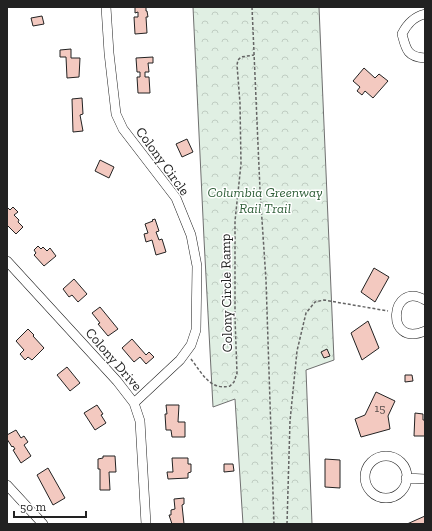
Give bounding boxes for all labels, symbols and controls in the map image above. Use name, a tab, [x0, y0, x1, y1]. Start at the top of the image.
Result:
street label: Colony Circle	[132, 124, 193, 199]
park label: Columbia Greenway Rail Trail	[207, 184, 323, 217]
street label: Colony Circle Ramp	[217, 233, 236, 353]
street label: Colony Drive	[82, 324, 146, 395]
house number: 15	[375, 401, 385, 415]
scale bar	[14, 493, 86, 519]
text: 50 m	[20, 500, 47, 514]

